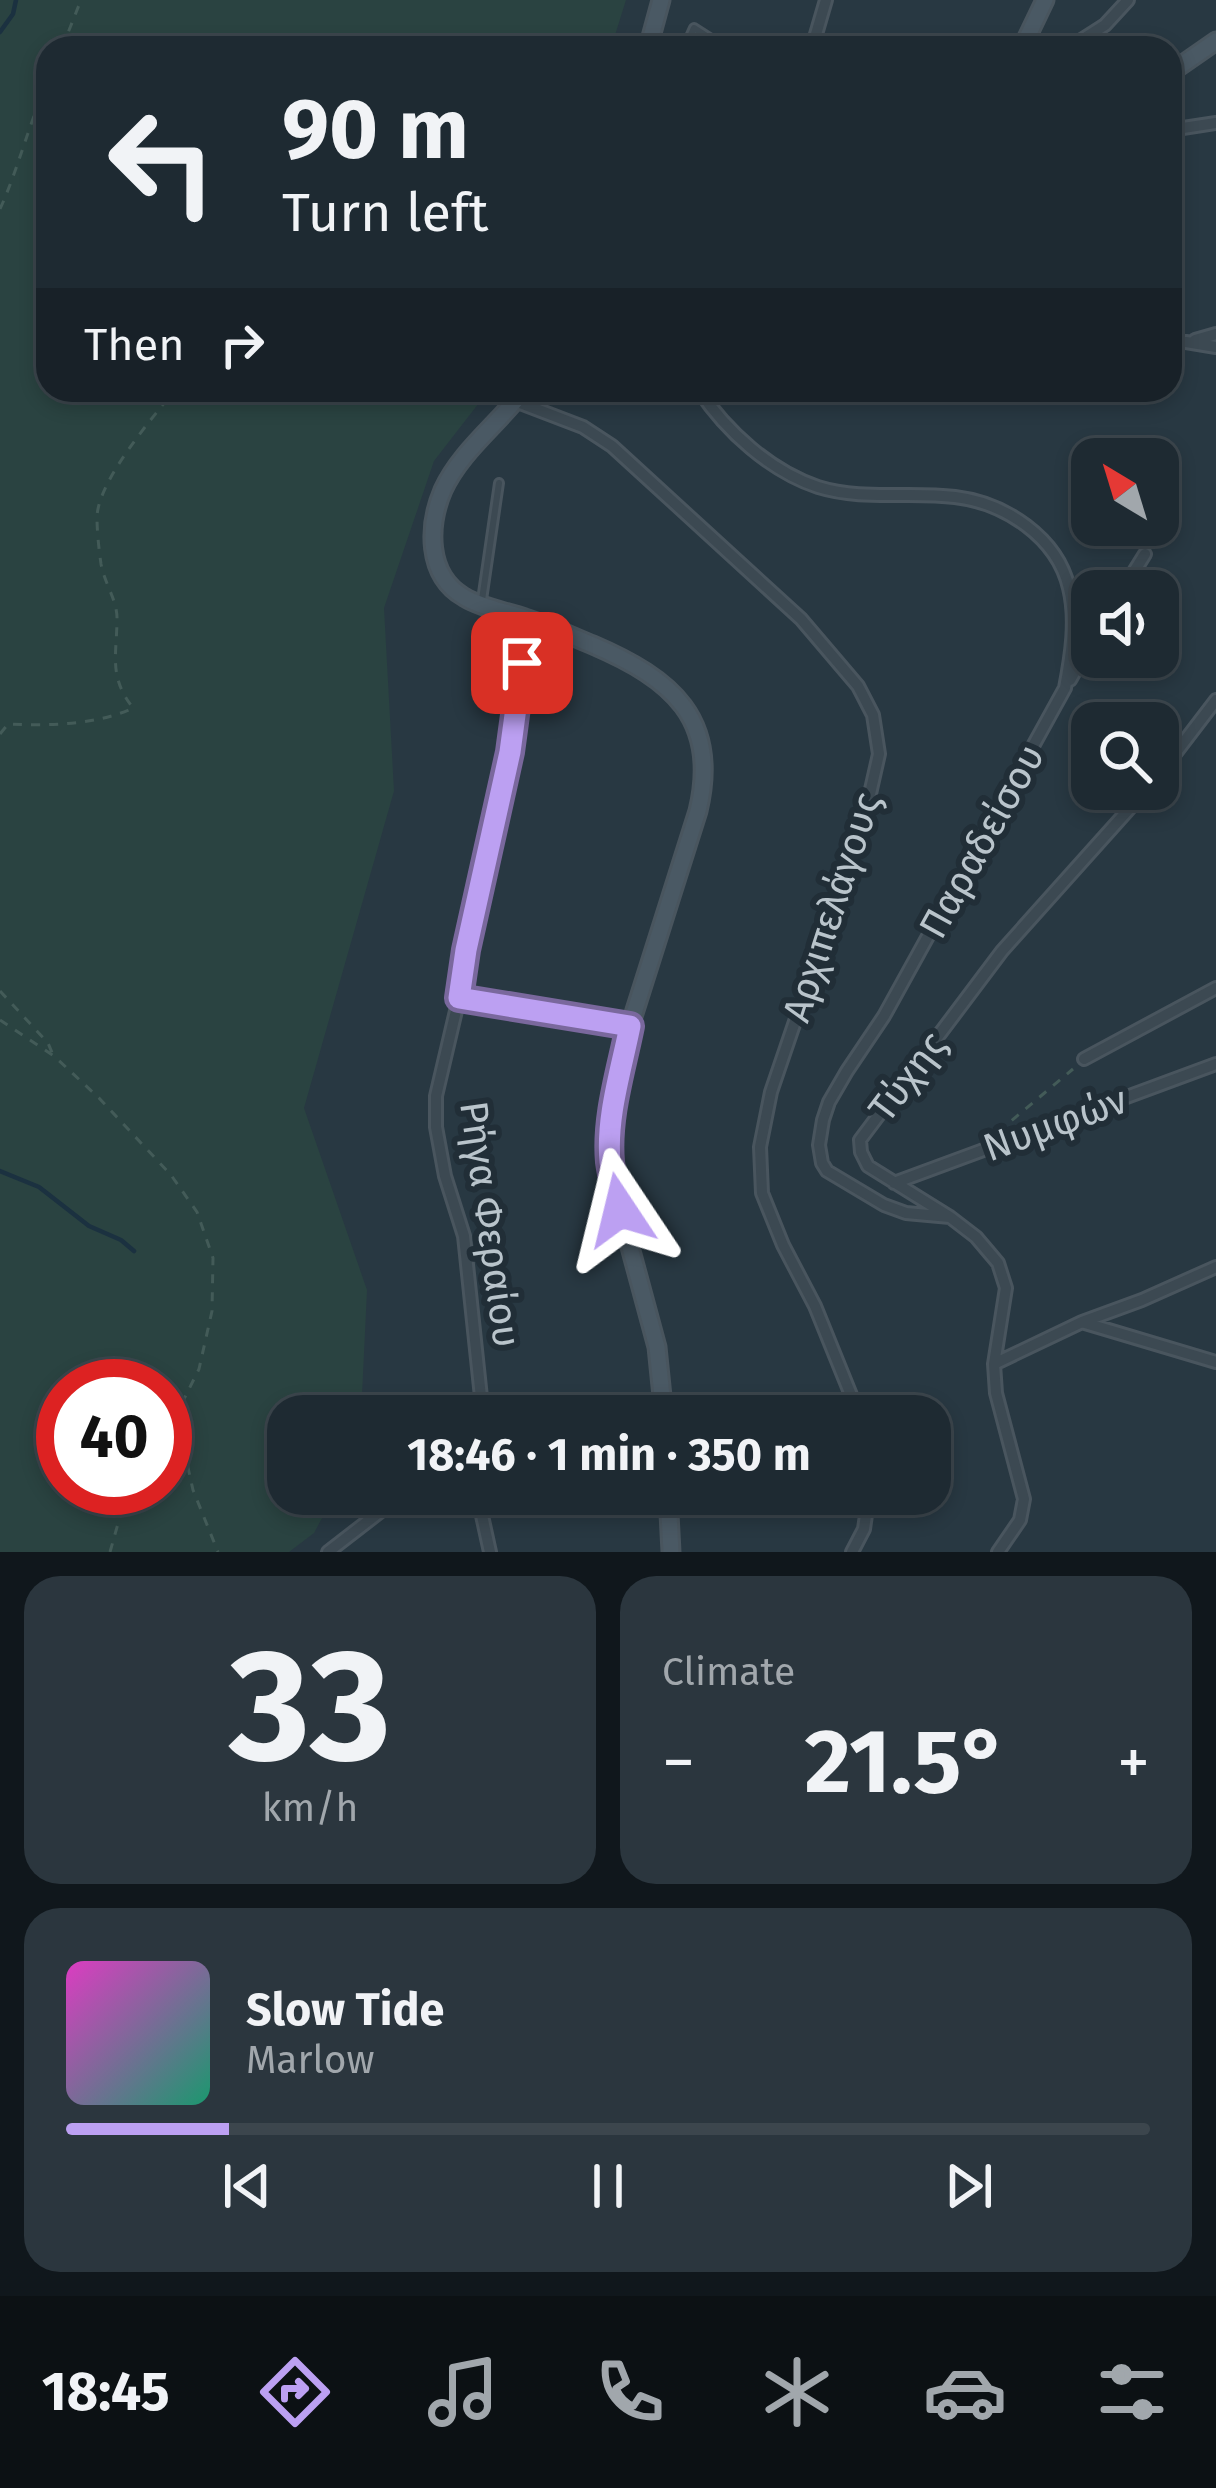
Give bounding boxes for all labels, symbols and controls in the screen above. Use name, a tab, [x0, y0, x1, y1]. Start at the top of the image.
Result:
text: 90 m	[282, 79, 469, 180]
icon: left	[84, 84, 240, 240]
text: Turn left	[282, 181, 489, 245]
icon: right	[209, 312, 275, 378]
text: Then	[84, 318, 185, 372]
north arrow	[1071, 438, 1179, 546]
map controls	[1071, 438, 1179, 810]
button: sound	[1071, 570, 1179, 678]
pin	[471, 612, 573, 714]
icon: arrive	[489, 630, 555, 696]
button: search	[1071, 702, 1179, 810]
street label: Παραδείσου	[910, 737, 1054, 946]
street label: Αρχιπελάγους	[773, 787, 891, 1027]
street label: Τύχης	[859, 1023, 956, 1130]
street label: Νυμφών	[977, 1077, 1134, 1171]
street label: Ρήγα Φεραίου	[450, 1098, 530, 1350]
position arrow	[557, 1147, 683, 1273]
speed limit sign: 40	[36, 1359, 192, 1515]
text: 18:46 · 1 min · 350 m	[407, 1428, 811, 1482]
text: 33	[229, 1613, 391, 1800]
text: Climate	[662, 1649, 795, 1695]
text: 21.5°	[805, 1708, 1008, 1816]
text: −	[662, 1723, 695, 1802]
text: +	[1117, 1723, 1150, 1802]
text: km/h	[262, 1785, 358, 1831]
text: Slow Tide	[246, 1983, 444, 2037]
text: Marlow	[246, 2037, 375, 2083]
icon: previous	[214, 2153, 280, 2219]
icon: pause	[575, 2153, 641, 2219]
icon: next	[936, 2153, 1002, 2219]
icon: directions	[253, 2350, 337, 2434]
icon: music	[421, 2350, 505, 2434]
icon: phone	[588, 2350, 672, 2434]
icon: climate	[755, 2350, 839, 2434]
icon: car	[923, 2350, 1007, 2434]
icon: filters	[1090, 2350, 1174, 2434]
text: 18:45	[42, 2360, 170, 2424]

